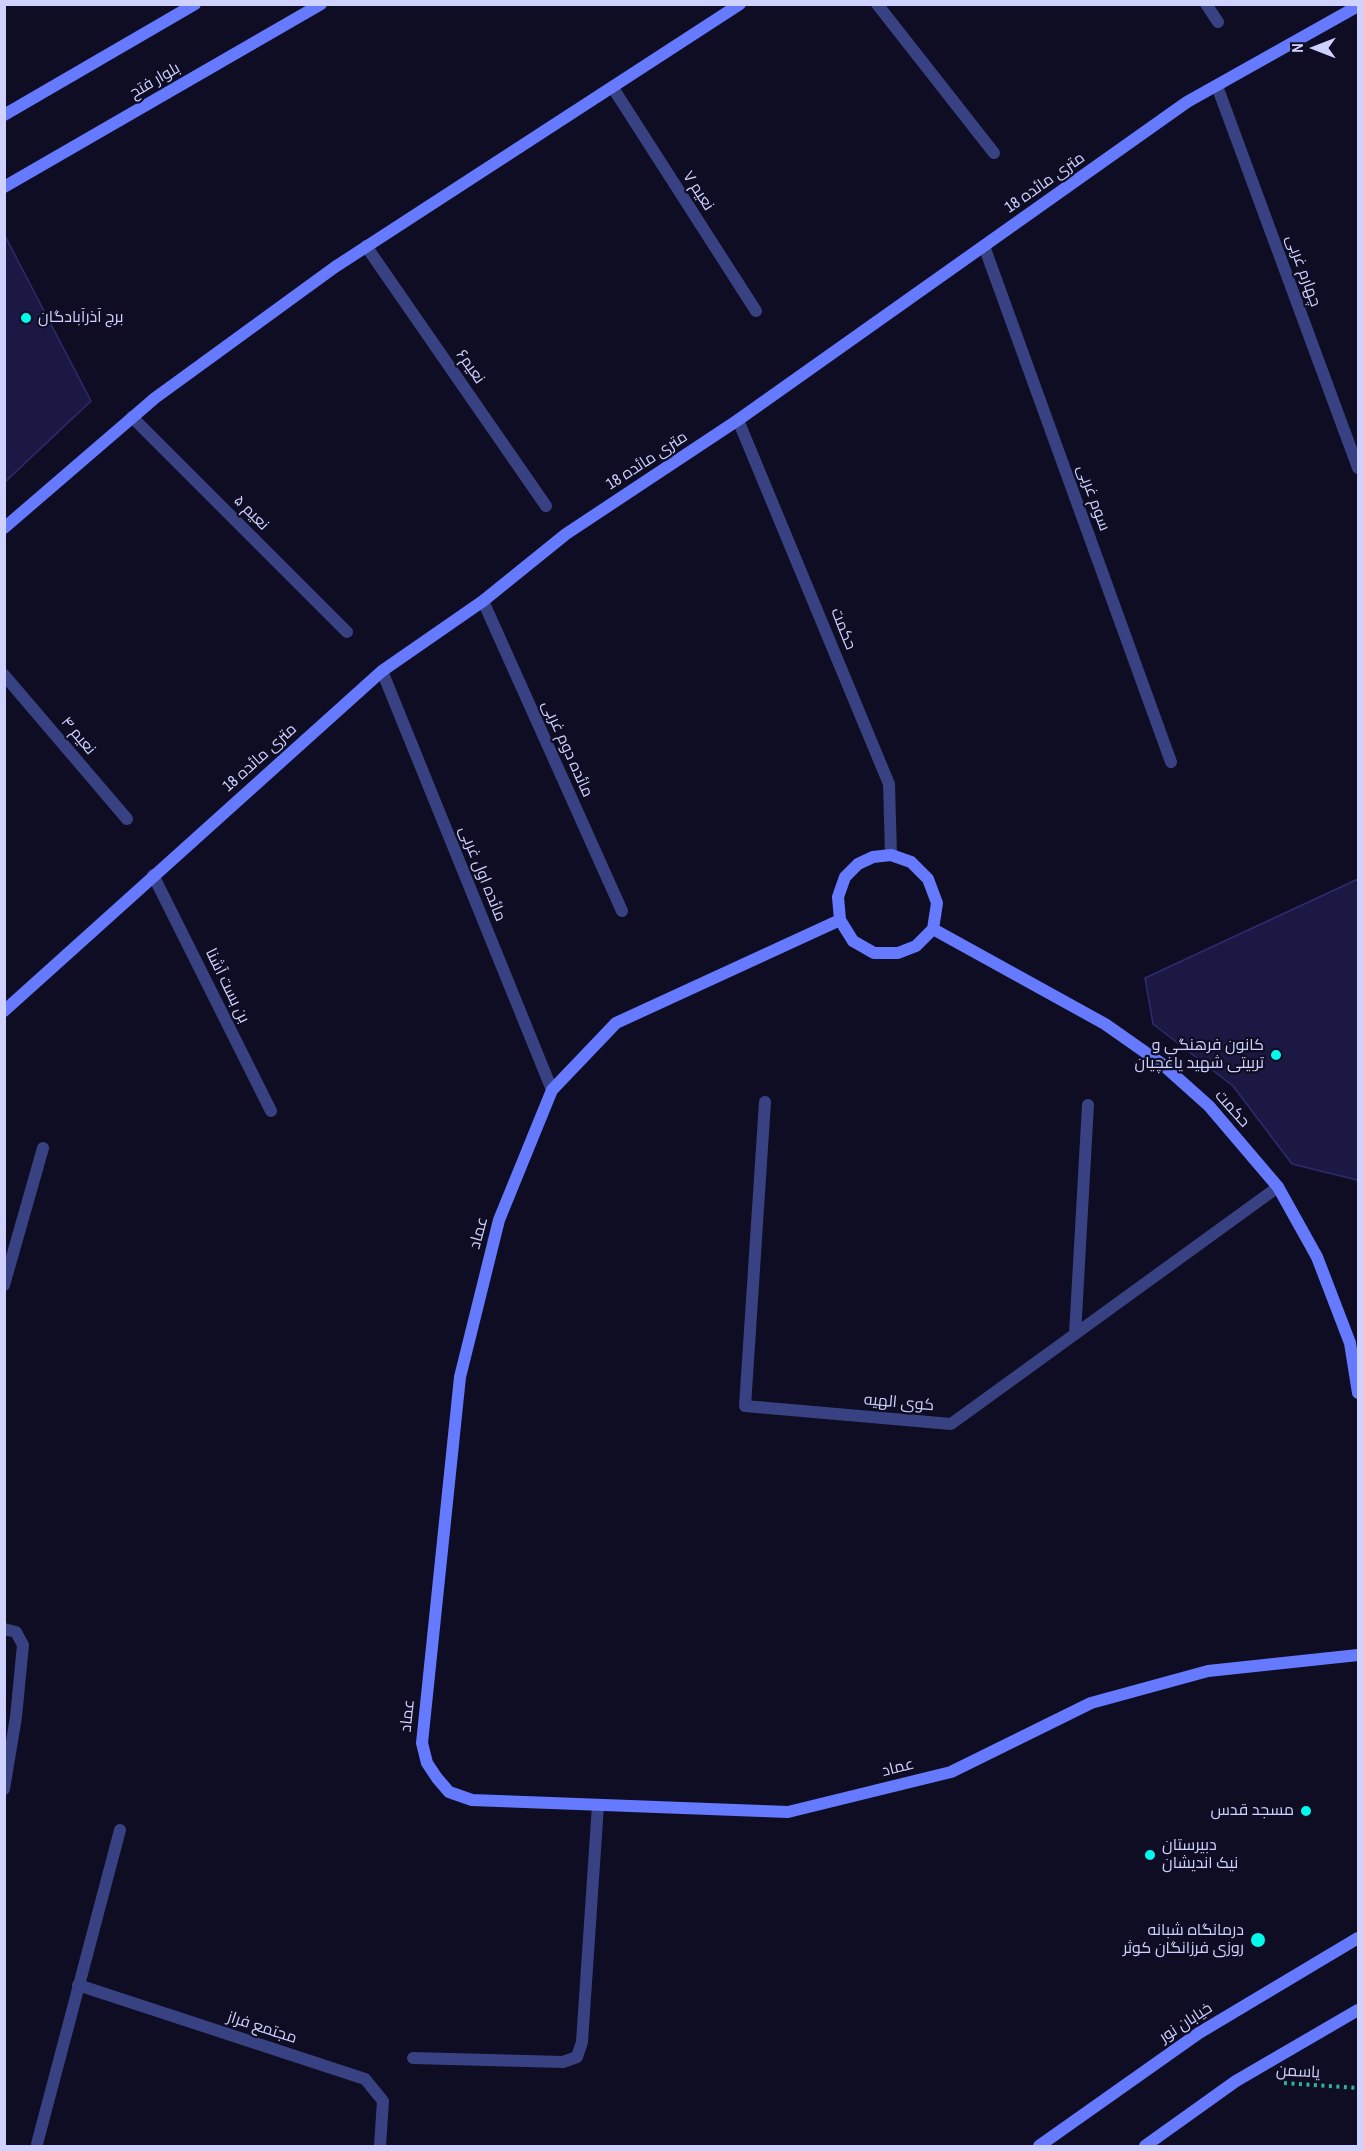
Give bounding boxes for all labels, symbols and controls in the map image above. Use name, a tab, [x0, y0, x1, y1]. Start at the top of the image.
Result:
north arrow	[1285, 18, 1345, 78]
text: N	[1286, 43, 1308, 53]
street label: بلوار فتح	[126, 59, 184, 103]
street label: 18 متری مائده	[1001, 148, 1089, 218]
street label: نعیم ۷	[678, 168, 718, 214]
street label: چهارم غربی	[1281, 233, 1325, 309]
place label: برج آذرآبادگان	[38, 308, 123, 328]
marker: برج آذرآبادگان	[19, 311, 33, 325]
street label: نعیم۶	[451, 346, 489, 388]
street label: 18 متری مائده	[603, 428, 691, 494]
street label: سوم غربی	[1072, 462, 1114, 534]
street label: نعیم ۵	[229, 491, 273, 535]
street label: حکمت	[826, 605, 860, 653]
street label: مائده دوم غربی	[537, 698, 597, 800]
street label: نعیم ۴	[57, 713, 99, 759]
street label: 18 متری مائده	[219, 720, 301, 796]
street label: مائده اول غربی	[454, 824, 510, 924]
street label: بن بست آشنا	[201, 945, 253, 1027]
place label: کانون فرهنگی و تربیتی شهید یاغچیان	[1135, 1036, 1264, 1074]
marker: کانون فرهنگی و تربیتی شهید یاغچیان	[1269, 1048, 1283, 1062]
street label: حکمت	[1210, 1086, 1254, 1132]
street label: عماد	[465, 1215, 493, 1251]
street label: کوی الهیه	[863, 1390, 935, 1416]
street label: عماد	[397, 1699, 419, 1733]
street label: عماد	[880, 1755, 916, 1781]
place label: مسجد قدس	[1210, 1801, 1294, 1821]
marker: مسجد قدس	[1299, 1804, 1313, 1818]
place label: دبیرستان نیک اندیشان	[1162, 1836, 1238, 1874]
marker: دبیرستان نیک اندیشان	[1143, 1848, 1157, 1862]
place label: درمانگاه شبانه روزی فرزانگان کوثر	[1123, 1921, 1244, 1959]
marker: درمانگاه شبانه روزی فرزانگان کوثر	[1249, 1931, 1267, 1949]
street label: خیابان نور	[1156, 1999, 1216, 2047]
street label: مجتمع فراز	[225, 2008, 299, 2048]
street label: یاسمن	[1275, 2061, 1321, 2083]

